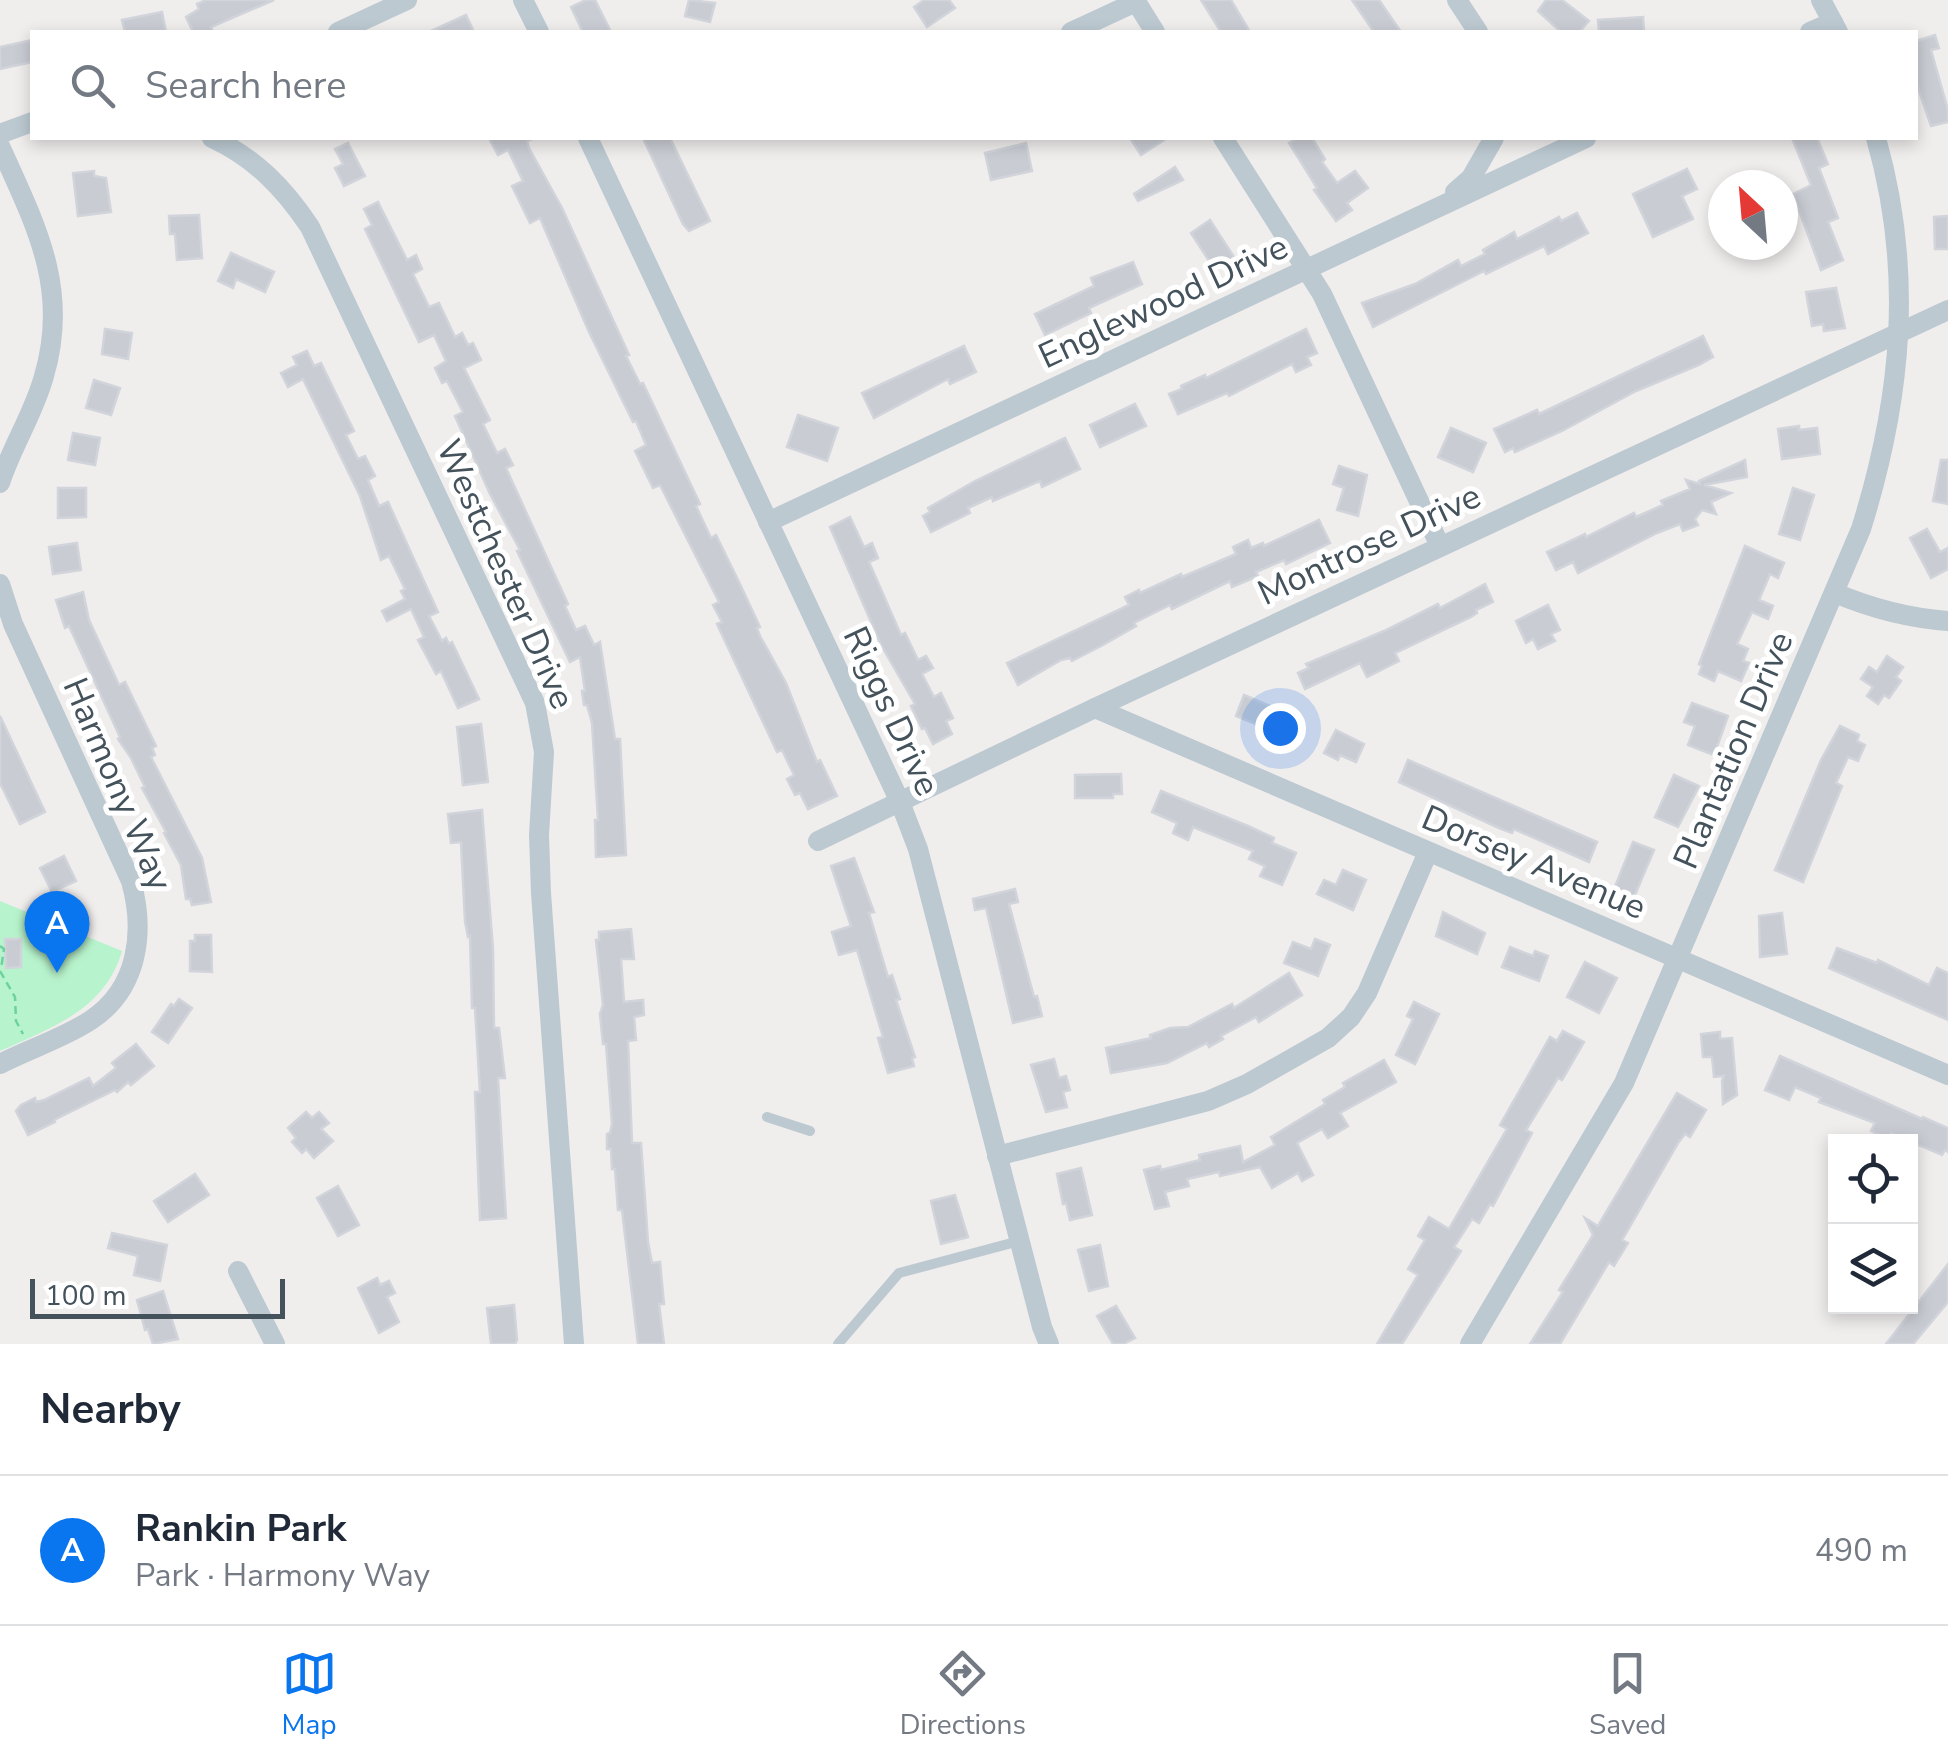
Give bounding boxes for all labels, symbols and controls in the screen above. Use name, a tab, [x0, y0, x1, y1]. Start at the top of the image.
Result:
search box	[30, 30, 1918, 140]
icon: search	[65, 58, 120, 113]
text: Search here	[145, 60, 346, 111]
north arrow	[1708, 170, 1798, 260]
street label: Englewood Drive	[1031, 223, 1295, 380]
street label: Westchester Drive	[425, 432, 586, 716]
street label: Montrose Drive	[1250, 472, 1488, 617]
street label: Riggs Drive	[832, 619, 951, 803]
street label: Plantation Drive	[1662, 624, 1805, 876]
street label: Harmony Way	[52, 671, 183, 898]
your location	[1255, 703, 1306, 754]
street label: Dorsey Avenue	[1415, 794, 1653, 931]
pin: A	[24, 890, 90, 973]
map controls	[1828, 1134, 1918, 1314]
button: locate	[1828, 1134, 1918, 1224]
button: layers	[1828, 1224, 1918, 1314]
scale bar	[30, 1274, 285, 1318]
text: 100 m	[45, 1277, 127, 1315]
text: Nearby	[40, 1381, 181, 1438]
text: Rankin Park	[135, 1503, 346, 1554]
text: A	[61, 1529, 84, 1572]
text: 490 m	[1815, 1529, 1908, 1572]
text: Park · Harmony Way	[135, 1554, 430, 1597]
tab: Map	[282, 1646, 337, 1744]
tab: Directions	[900, 1646, 1026, 1744]
tab: Saved	[1589, 1646, 1666, 1744]

